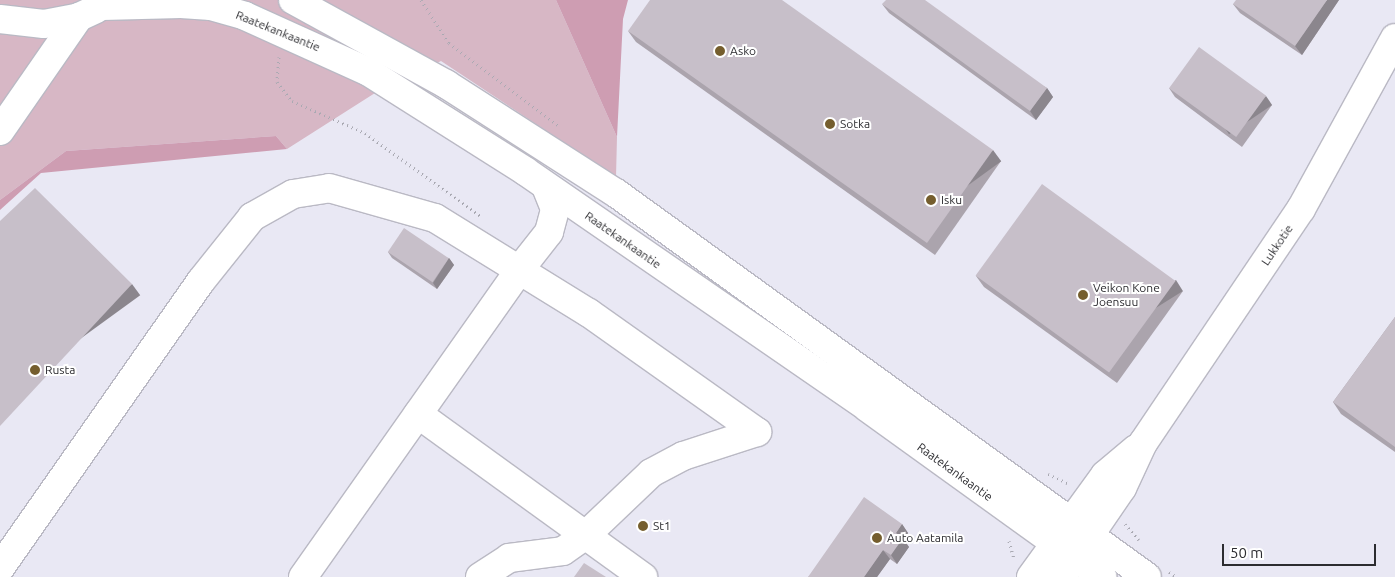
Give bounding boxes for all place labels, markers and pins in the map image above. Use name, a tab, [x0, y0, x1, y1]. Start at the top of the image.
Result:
place label: Asko	[730, 44, 756, 58]
marker: Asko	[714, 45, 726, 57]
place label: Sotka	[840, 117, 870, 131]
marker: Sotka	[824, 118, 836, 130]
place label: Isku	[941, 193, 962, 207]
marker: Isku	[925, 194, 937, 206]
place label: Veikon Kone Joensuu	[1093, 281, 1160, 309]
marker: Veikon Kone Joensuu	[1077, 289, 1089, 301]
place label: Rusta	[45, 363, 75, 377]
marker: Rusta	[29, 364, 41, 376]
place label: St1	[653, 519, 671, 533]
marker: St1	[637, 520, 649, 532]
place label: Auto Aatamila	[887, 531, 964, 545]
marker: Auto Aatamila	[871, 532, 883, 544]

